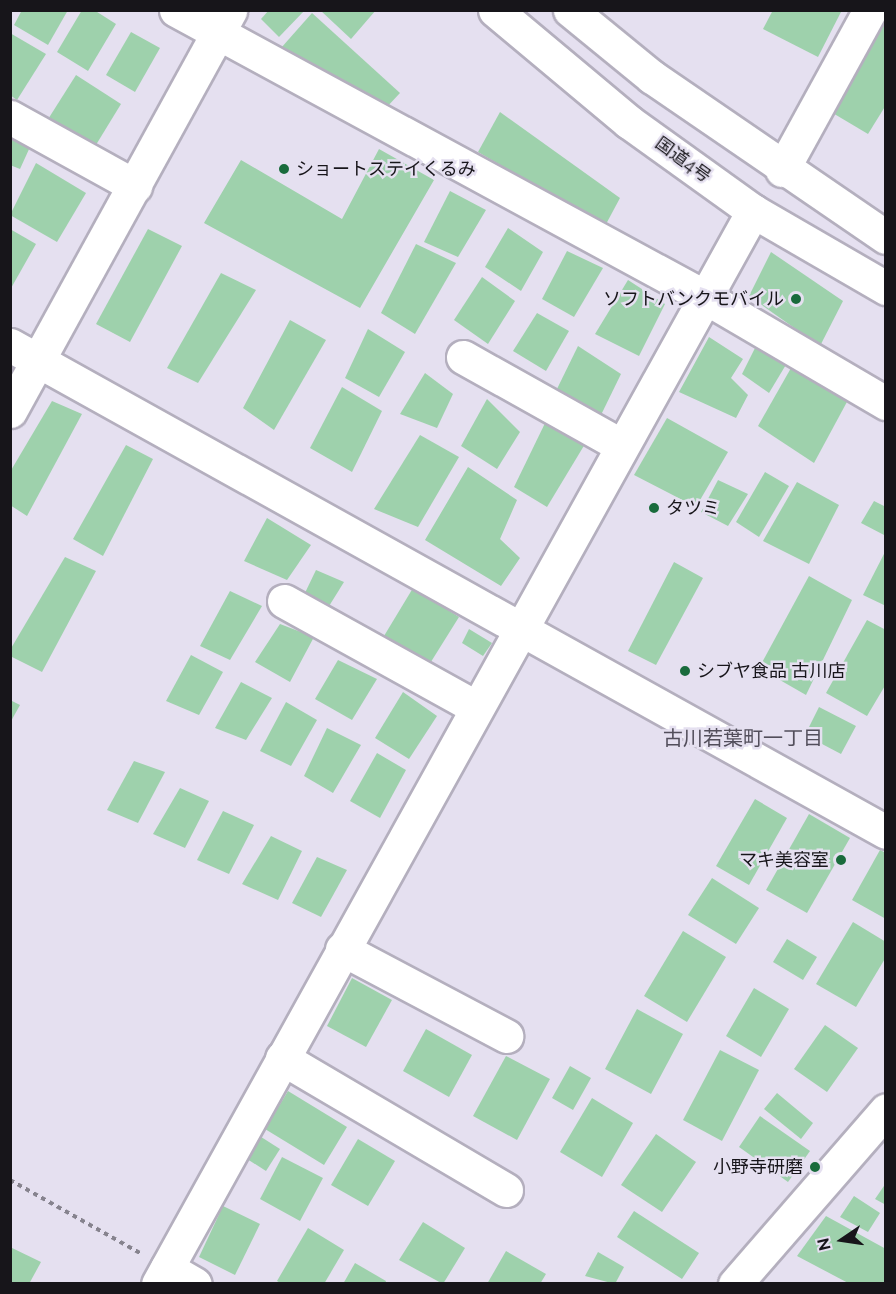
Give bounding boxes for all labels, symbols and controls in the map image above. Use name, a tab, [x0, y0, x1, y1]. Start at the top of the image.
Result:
street label: 国道4号	[651, 133, 715, 187]
place label: ショートステイくるみ	[296, 158, 476, 180]
marker: ショートステイくるみ	[277, 162, 291, 176]
place label: ソフトバンクモバイル	[604, 288, 784, 310]
marker: ソフトバンクモバイル	[789, 292, 803, 306]
place label: タツミ	[666, 497, 720, 519]
marker: タツミ	[647, 501, 661, 515]
place label: シブヤ食品 古川店	[697, 660, 846, 682]
marker: シブヤ食品 古川店	[678, 664, 692, 678]
district label: 古川若葉町一丁目	[663, 726, 823, 750]
place label: マキ美容室	[739, 849, 829, 871]
marker: マキ美容室	[834, 853, 848, 867]
place label: 小野寺研磨	[713, 1156, 803, 1178]
marker: 小野寺研磨	[808, 1160, 822, 1174]
north arrow	[812, 1210, 872, 1270]
text: N	[813, 1236, 835, 1252]

